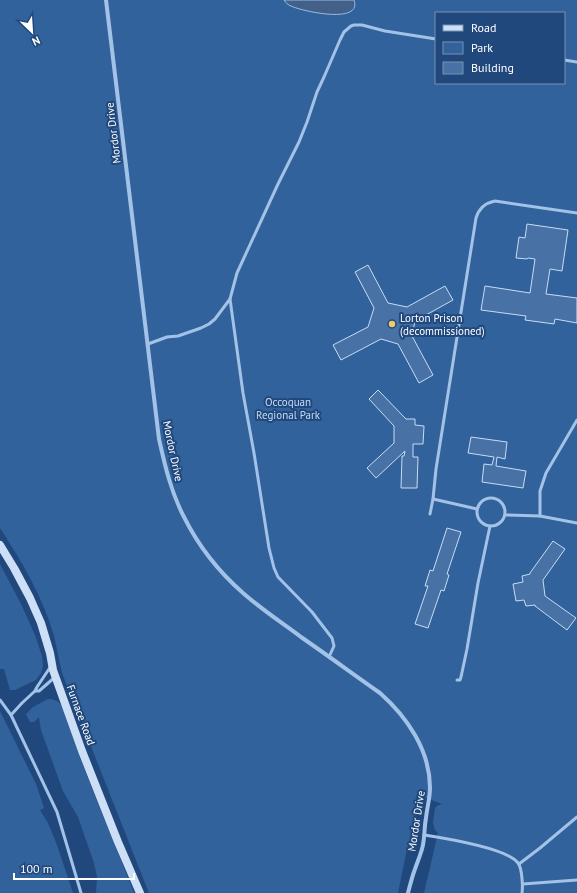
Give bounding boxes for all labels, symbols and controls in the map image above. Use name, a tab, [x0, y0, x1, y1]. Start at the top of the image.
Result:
north arrow	[12, 12, 52, 52]
legend	[435, 12, 565, 84]
text: Road	[471, 20, 496, 35]
text: N	[30, 33, 42, 49]
text: Park	[471, 40, 493, 55]
text: Building	[471, 60, 514, 75]
street label: Mordor Drive	[102, 101, 124, 164]
place label: Lorton Prison (decommissioned)	[400, 311, 485, 338]
marker: Lorton Prison (decommissioned)	[387, 319, 397, 329]
park label: Occoquan Regional Park	[256, 395, 321, 422]
street label: Mordor Drive	[160, 419, 186, 483]
street label: Furnace Road	[64, 683, 98, 747]
street label: Mordor Drive	[404, 789, 428, 852]
scale bar	[14, 855, 134, 881]
text: 100 m	[20, 861, 53, 876]

